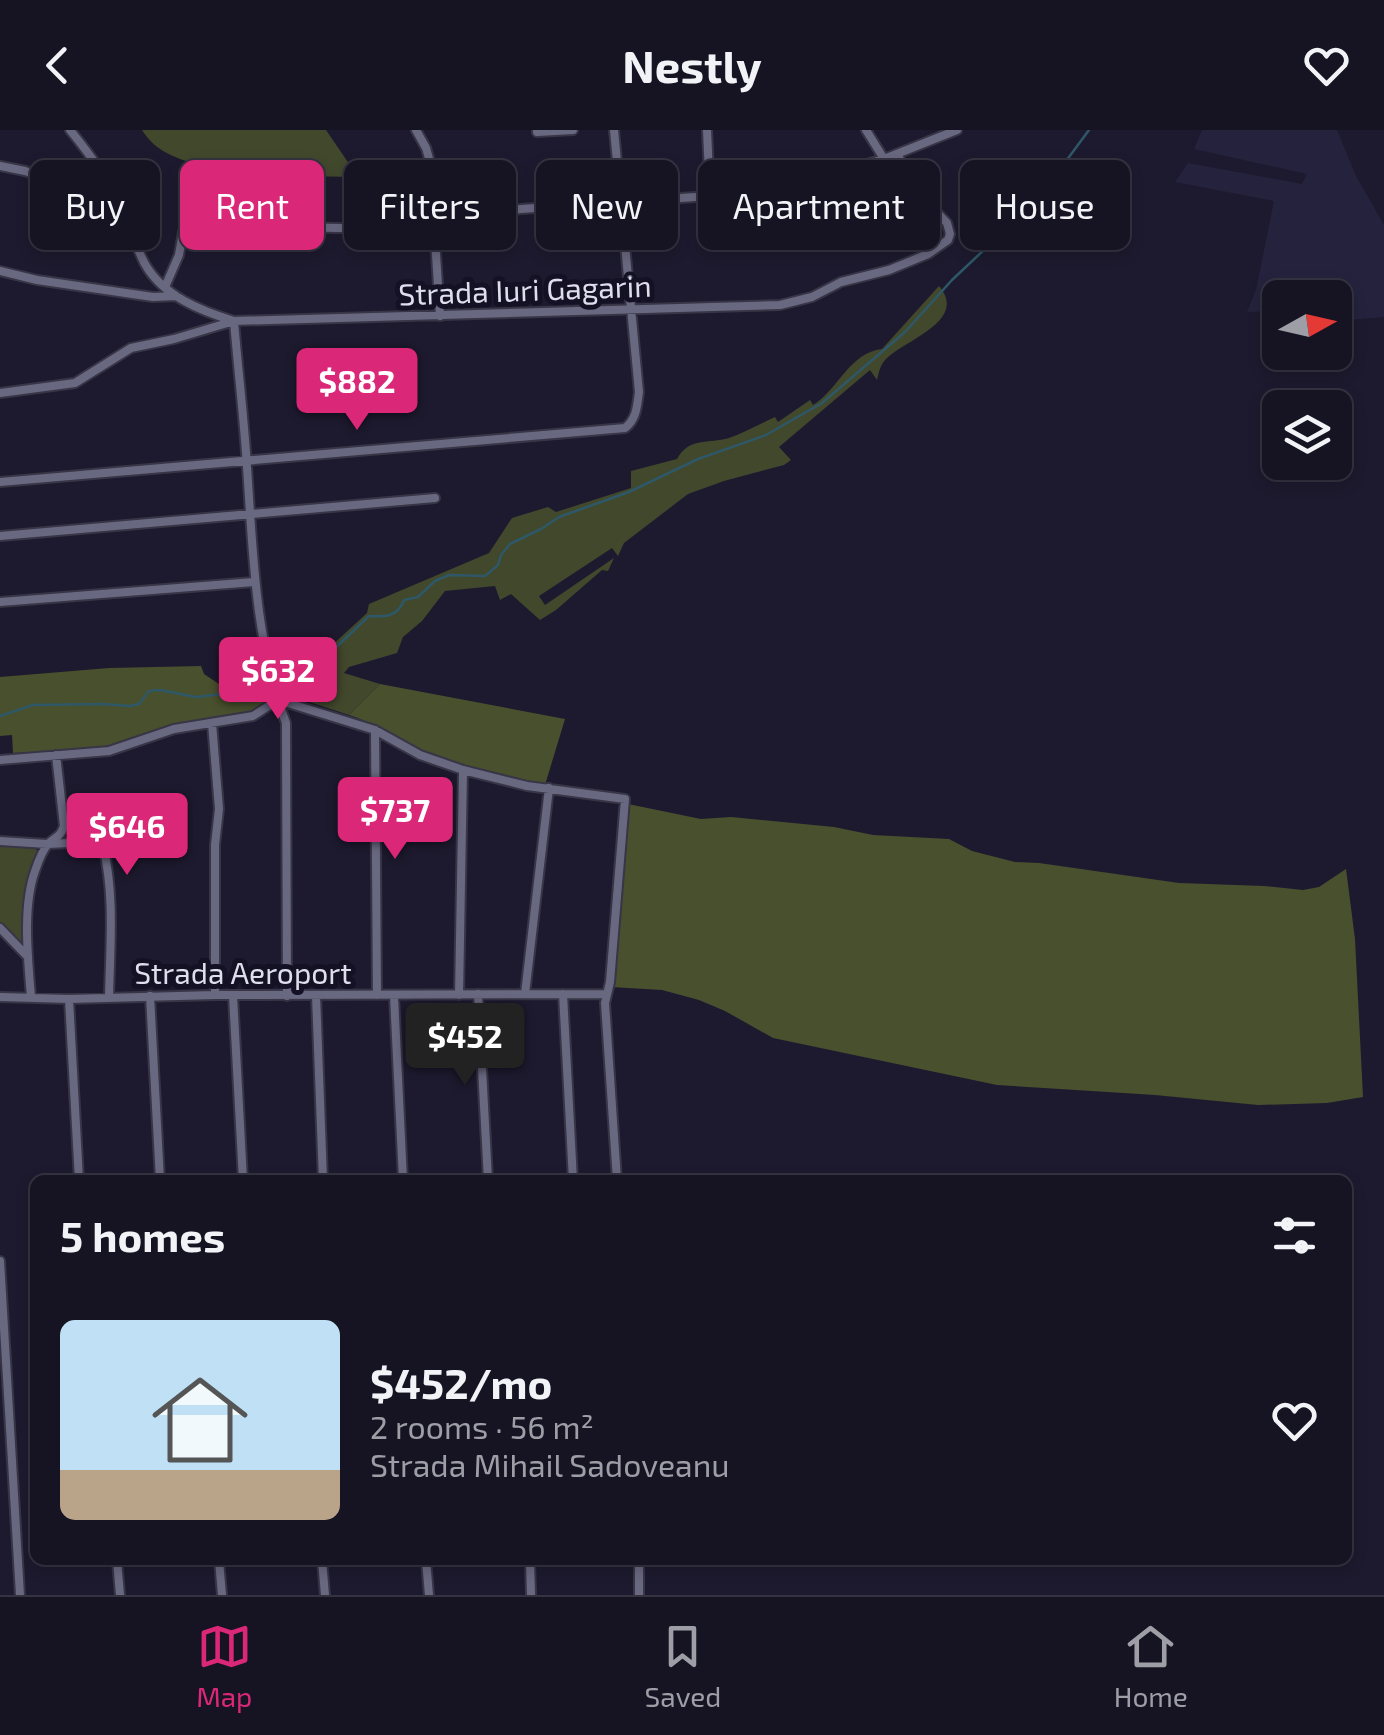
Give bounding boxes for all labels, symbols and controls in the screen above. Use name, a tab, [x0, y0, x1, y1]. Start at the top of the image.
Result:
icon: back	[30, 38, 85, 93]
text: Nestly	[622, 38, 762, 92]
icon: heart	[1299, 38, 1354, 93]
chip: Buy	[30, 160, 160, 250]
chip: Rent	[180, 160, 324, 250]
chip: Filters	[344, 160, 516, 250]
chip: New	[536, 160, 678, 250]
chip: Apartment	[698, 160, 940, 250]
chip: House	[960, 160, 1130, 250]
street label: Strada Iuri Gagarin	[398, 267, 652, 311]
north arrow	[1262, 280, 1352, 370]
map controls	[1262, 280, 1352, 480]
pin: $882	[298, 348, 416, 433]
text: $882	[318, 361, 396, 399]
button: layers	[1262, 390, 1352, 480]
pin: $632	[219, 637, 337, 722]
text: $632	[241, 650, 315, 688]
pin: $737	[336, 777, 454, 862]
text: $737	[360, 790, 430, 828]
pin: $646	[68, 793, 186, 878]
text: $646	[89, 806, 165, 844]
street label: Strada Aeroport	[134, 954, 352, 990]
pin: $452	[406, 1003, 524, 1088]
text: $452	[427, 1016, 503, 1054]
icon: filters	[1267, 1208, 1322, 1263]
text: 5 homes	[60, 1210, 225, 1260]
text: $452/mo	[370, 1357, 552, 1407]
icon: home	[140, 1360, 260, 1480]
icon: heart	[1267, 1393, 1322, 1448]
text: 2 rooms · 56 m²	[370, 1407, 594, 1445]
text: Strada Mihail Sadoveanu	[370, 1445, 730, 1483]
tab: Map	[196, 1619, 252, 1713]
tab: Saved	[645, 1619, 721, 1713]
tab: Home	[1114, 1619, 1188, 1713]

